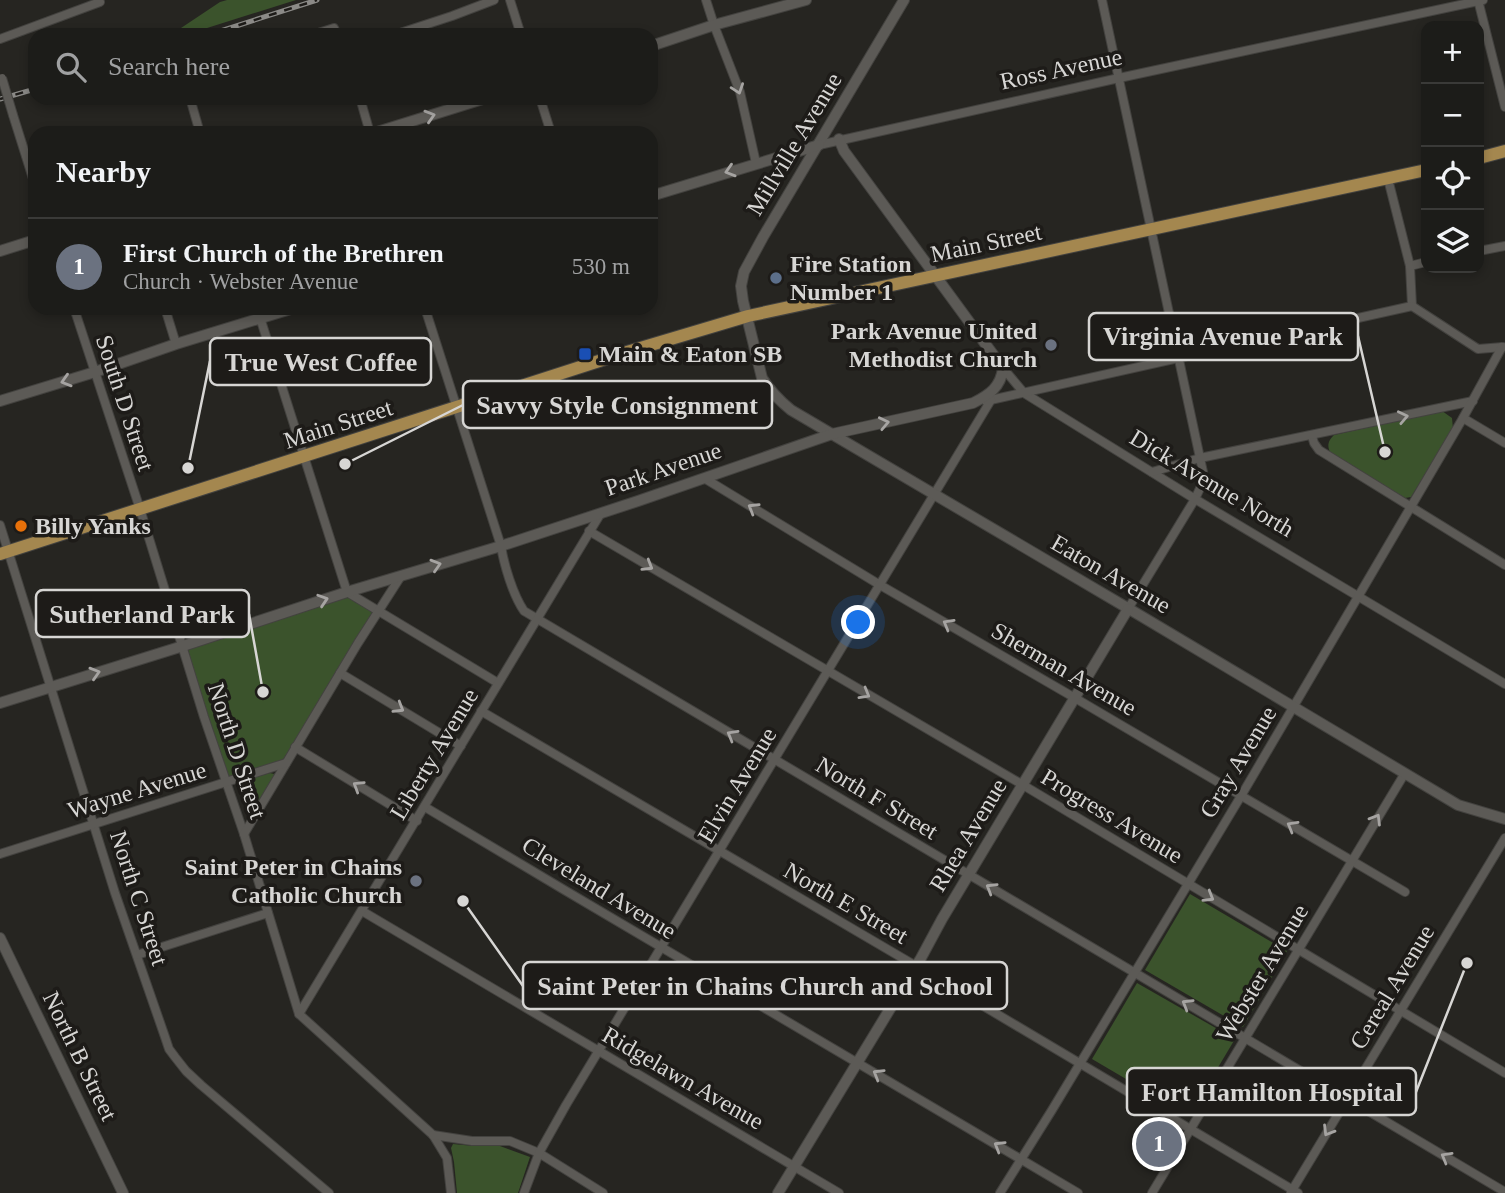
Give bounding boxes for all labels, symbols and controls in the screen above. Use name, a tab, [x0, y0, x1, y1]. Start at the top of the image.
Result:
map controls	[1421, 21, 1484, 273]
button: +	[1421, 21, 1484, 84]
search box	[28, 28, 658, 105]
street label: Ross Avenue	[998, 43, 1124, 95]
icon: search	[52, 48, 90, 86]
text: Search here	[108, 52, 230, 81]
street label: Millville Avenue	[741, 68, 847, 220]
one-way arrow	[730, 82, 744, 94]
button: −	[1421, 84, 1484, 147]
one-way arrow	[424, 109, 436, 124]
button: locate	[1421, 147, 1484, 210]
text: Nearby	[56, 155, 151, 188]
one-way arrow	[724, 163, 736, 178]
button: layers	[1421, 210, 1484, 273]
street label: Main Street	[928, 219, 1044, 267]
text: First Church of the Brethren	[123, 239, 444, 268]
place label: Fire Station Number 1	[790, 251, 912, 305]
text: 1	[73, 254, 85, 279]
text: 530 m	[572, 254, 630, 279]
text: Church · Webster Avenue	[123, 269, 359, 294]
marker: Fire Station Number 1	[768, 270, 784, 286]
callout: Virginia Avenue Park	[1089, 313, 1358, 360]
place label: Park Avenue United Methodist Church	[831, 318, 1038, 372]
text: Virginia Avenue Park	[1103, 322, 1343, 351]
street label: South D Street	[91, 332, 159, 475]
marker: Park Avenue United Methodist Church	[1043, 337, 1059, 353]
callout: True West Coffee	[210, 338, 431, 385]
place label: Main & Eaton SB	[599, 341, 782, 367]
marker: Main & Eaton SB	[577, 346, 593, 362]
text: True West Coffee	[225, 348, 417, 377]
one-way arrow	[60, 372, 72, 387]
callout: Savvy Style Consignment	[463, 381, 772, 428]
text: Savvy Style Consignment	[476, 391, 758, 420]
street label: Main Street	[280, 394, 396, 454]
one-way arrow	[1397, 410, 1409, 425]
one-way arrow	[878, 417, 890, 431]
street label: Dick Avenue North	[1126, 424, 1298, 542]
street label: Park Avenue	[601, 437, 725, 501]
one-way arrow	[747, 503, 760, 516]
place label: Billy Yanks	[35, 513, 151, 539]
marker: Billy Yanks	[13, 518, 29, 534]
street label: Eaton Avenue	[1047, 529, 1175, 619]
one-way arrow	[641, 558, 654, 571]
one-way arrow	[430, 559, 442, 574]
callout: Sutherland Park	[36, 590, 249, 637]
one-way arrow	[317, 594, 329, 608]
text: Sutherland Park	[49, 600, 235, 629]
your location	[841, 605, 875, 639]
street label: Sherman Avenue	[987, 617, 1141, 721]
one-way arrow	[943, 620, 956, 633]
one-way arrow	[88, 666, 100, 681]
street label: North D Street	[203, 680, 271, 823]
street label: Liberty Avenue	[385, 684, 483, 824]
one-way arrow	[858, 686, 871, 699]
one-way arrow	[391, 700, 404, 713]
street label: Gray Avenue	[1195, 702, 1281, 822]
street label: Elvin Avenue	[693, 723, 781, 847]
one-way arrow	[727, 730, 740, 743]
street label: North F Street	[811, 751, 943, 845]
street label: Wayne Avenue	[65, 757, 209, 823]
street label: Progress Avenue	[1037, 764, 1187, 868]
street label: Rhea Avenue	[924, 774, 1012, 896]
one-way arrow	[353, 781, 366, 794]
one-way arrow	[1368, 814, 1381, 827]
one-way arrow	[1287, 821, 1300, 834]
street label: North C Street	[105, 827, 173, 969]
street label: Cleveland Avenue	[517, 832, 681, 944]
place label: Saint Peter in Chains Catholic Church	[184, 854, 402, 908]
street label: North E Street	[779, 857, 913, 949]
marker: Saint Peter in Chains Catholic Church	[408, 873, 424, 889]
one-way arrow	[986, 883, 999, 896]
one-way arrow	[1201, 888, 1214, 901]
street label: Webster Avenue	[1211, 900, 1313, 1046]
street label: Cereal Avenue	[1345, 920, 1439, 1054]
callout: Saint Peter in Chains Church and School	[523, 962, 1007, 1009]
text: Saint Peter in Chains Church and School	[537, 972, 993, 1001]
street label: North B Street	[38, 987, 123, 1125]
one-way arrow	[1181, 1000, 1194, 1013]
street label: Ridgelawn Avenue	[598, 1021, 768, 1135]
callout: Fort Hamilton Hospital	[1127, 1068, 1416, 1115]
one-way arrow	[873, 1069, 886, 1082]
text: Fort Hamilton Hospital	[1141, 1078, 1403, 1107]
pin: 1	[1136, 1118, 1182, 1170]
one-way arrow	[1323, 1124, 1336, 1137]
one-way arrow	[993, 1141, 1006, 1154]
one-way arrow	[1441, 1153, 1454, 1166]

